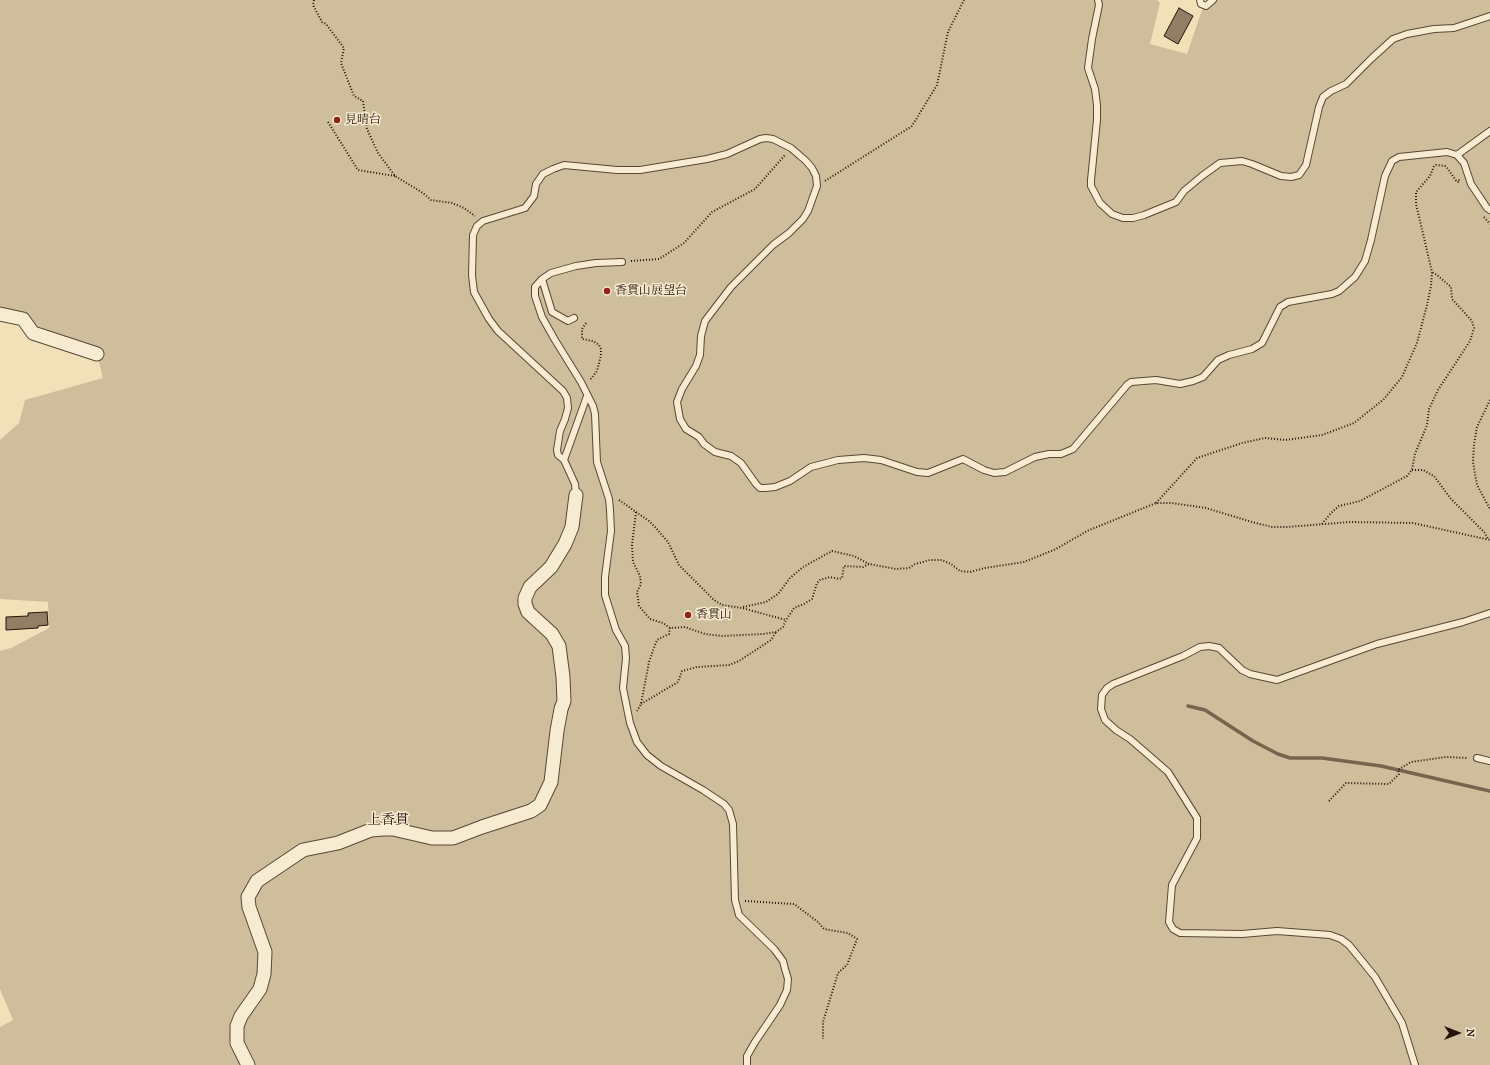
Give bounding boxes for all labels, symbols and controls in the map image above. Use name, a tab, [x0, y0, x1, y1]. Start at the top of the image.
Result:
place label: 見晴台	[345, 113, 381, 127]
marker: 見晴台	[332, 115, 342, 125]
place label: 香貫山展望台	[615, 284, 687, 298]
marker: 香貫山展望台	[602, 286, 612, 296]
place label: 香貫山	[696, 608, 732, 622]
marker: 香貫山	[683, 610, 693, 620]
district label: 上香貫	[367, 813, 409, 829]
north arrow	[1438, 1013, 1478, 1053]
text: N	[1464, 1029, 1477, 1037]

